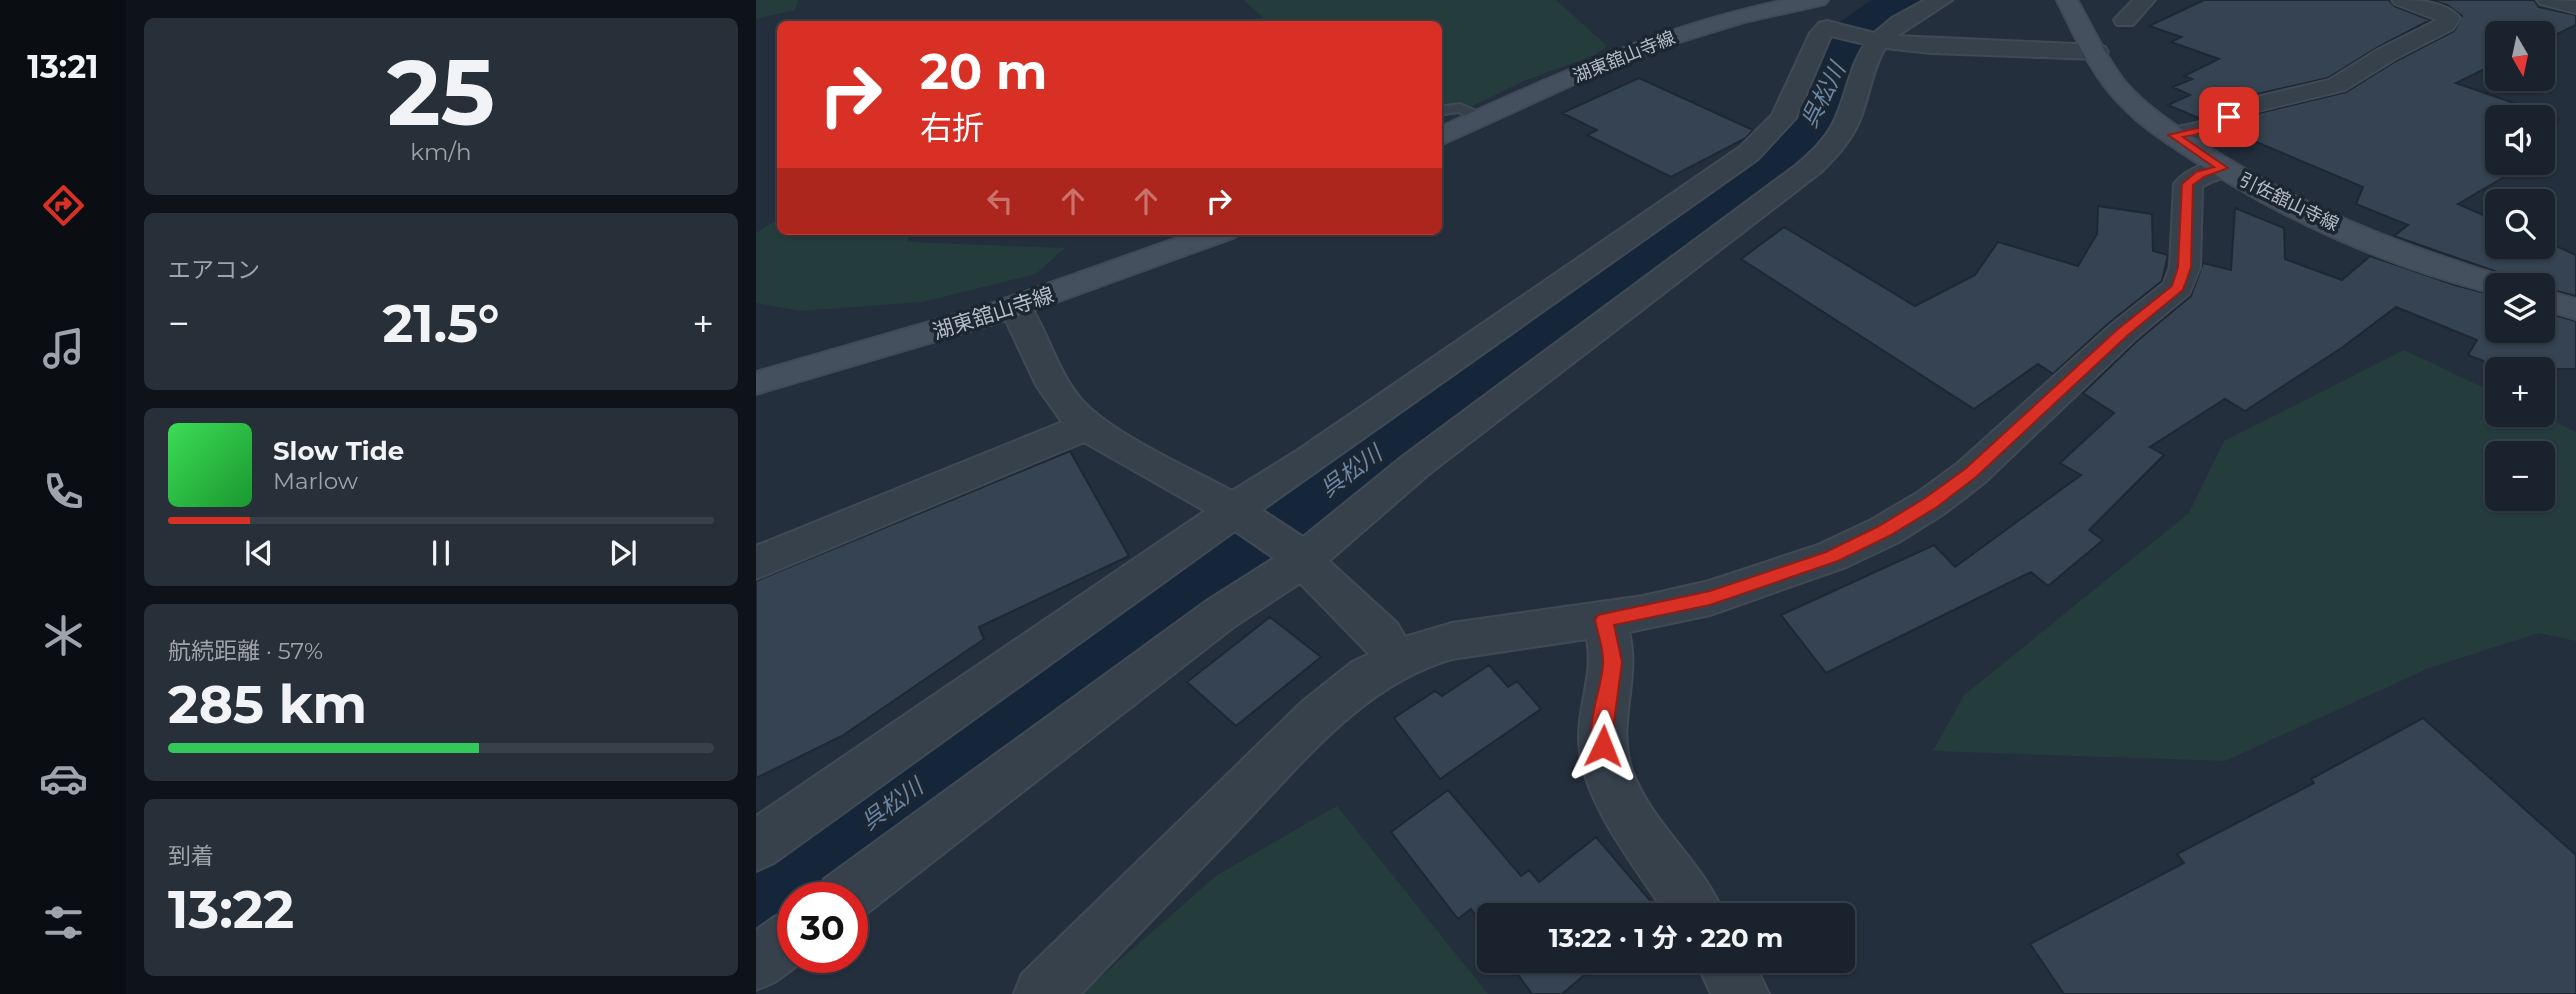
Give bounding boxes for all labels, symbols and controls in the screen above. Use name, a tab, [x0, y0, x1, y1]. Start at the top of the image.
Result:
north arrow	[2485, 21, 2555, 91]
map controls	[2485, 21, 2555, 511]
street label: 湖東舘山寺線	[1570, 27, 1678, 87]
text: 25	[387, 37, 495, 148]
text: 20 m	[920, 42, 1047, 101]
text: 13:21	[27, 47, 99, 86]
icon: right	[805, 49, 896, 140]
water label: 呉松川	[1795, 55, 1852, 132]
pin	[2199, 87, 2259, 147]
icon: arrive	[2210, 98, 2248, 136]
button: sound	[2485, 105, 2555, 175]
text: 右折	[920, 108, 984, 147]
text: km/h	[410, 138, 472, 166]
street label: 引佐舘山寺線	[2236, 168, 2342, 236]
icon: directions	[39, 181, 88, 230]
icon: left	[981, 182, 1019, 220]
icon: ahead	[1054, 182, 1092, 220]
icon: ahead	[1127, 182, 1165, 220]
icon: right	[1200, 182, 1238, 220]
button: search	[2485, 189, 2555, 259]
text: エアコン	[168, 256, 260, 284]
button: layers	[2485, 273, 2555, 343]
street label: 湖東舘山寺線	[929, 282, 1057, 344]
text: 21.5°	[382, 292, 500, 355]
text: −	[168, 300, 190, 347]
text: +	[692, 300, 714, 347]
icon: music	[39, 324, 88, 373]
button: +	[2485, 357, 2555, 427]
text: Slow Tide	[273, 435, 404, 467]
water label: 呉松川	[1315, 438, 1390, 503]
button: −	[2485, 441, 2555, 511]
icon: phone	[39, 467, 88, 516]
text: Marlow	[273, 467, 358, 495]
icon: previous	[240, 534, 278, 572]
icon: pause	[422, 534, 460, 572]
icon: next	[604, 534, 642, 572]
icon: climate	[39, 611, 88, 660]
text: 航続距離 · 57%	[168, 637, 323, 665]
text: 285 km	[168, 673, 367, 736]
position arrow	[1566, 709, 1640, 783]
icon: car	[39, 754, 88, 803]
water label: 呉松川	[856, 771, 931, 836]
text: 到着	[168, 842, 214, 870]
text: 13:22	[168, 878, 294, 941]
speed limit sign: 30	[777, 882, 868, 973]
icon: filters	[39, 898, 88, 947]
text: 13:22 · 1 分 · 220 m	[1549, 922, 1783, 954]

